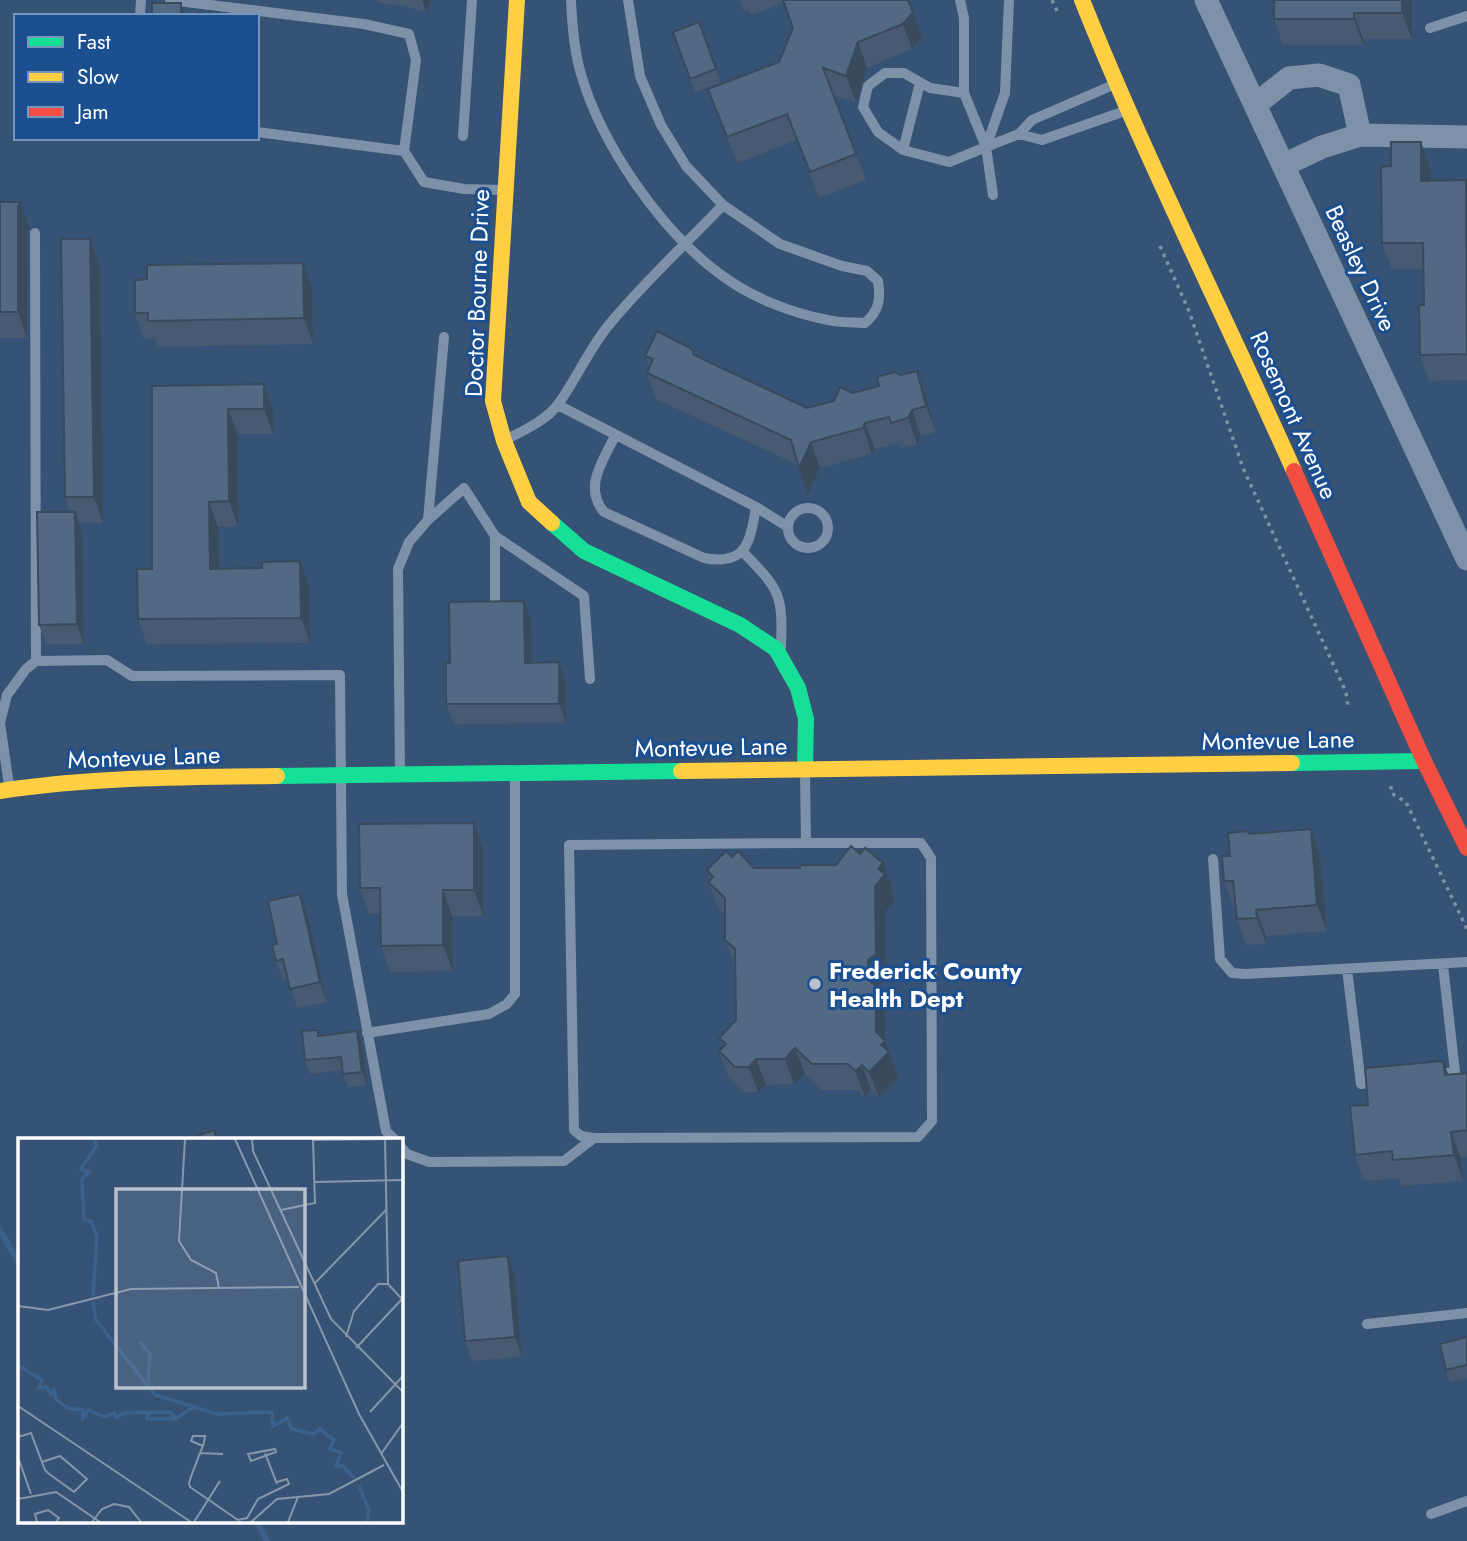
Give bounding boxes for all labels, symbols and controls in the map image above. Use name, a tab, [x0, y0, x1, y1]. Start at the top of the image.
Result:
legend	[14, 14, 259, 140]
text: Fast	[77, 27, 110, 57]
text: Slow	[77, 62, 119, 92]
text: Jam	[74, 97, 109, 127]
street label: Doctor Bourne Drive	[456, 188, 498, 398]
street label: Beasley Drive	[1316, 199, 1406, 337]
street label: Rosemont Avenue	[1241, 325, 1347, 505]
street label: Montevue Lane	[1201, 721, 1355, 759]
street label: Montevue Lane	[634, 728, 788, 766]
street label: Montevue Lane	[67, 737, 221, 777]
place label: Frederick County Health Dept	[829, 953, 1022, 1016]
marker: Frederick County Health Dept	[807, 976, 823, 992]
inset map	[18, 1138, 402, 1524]

